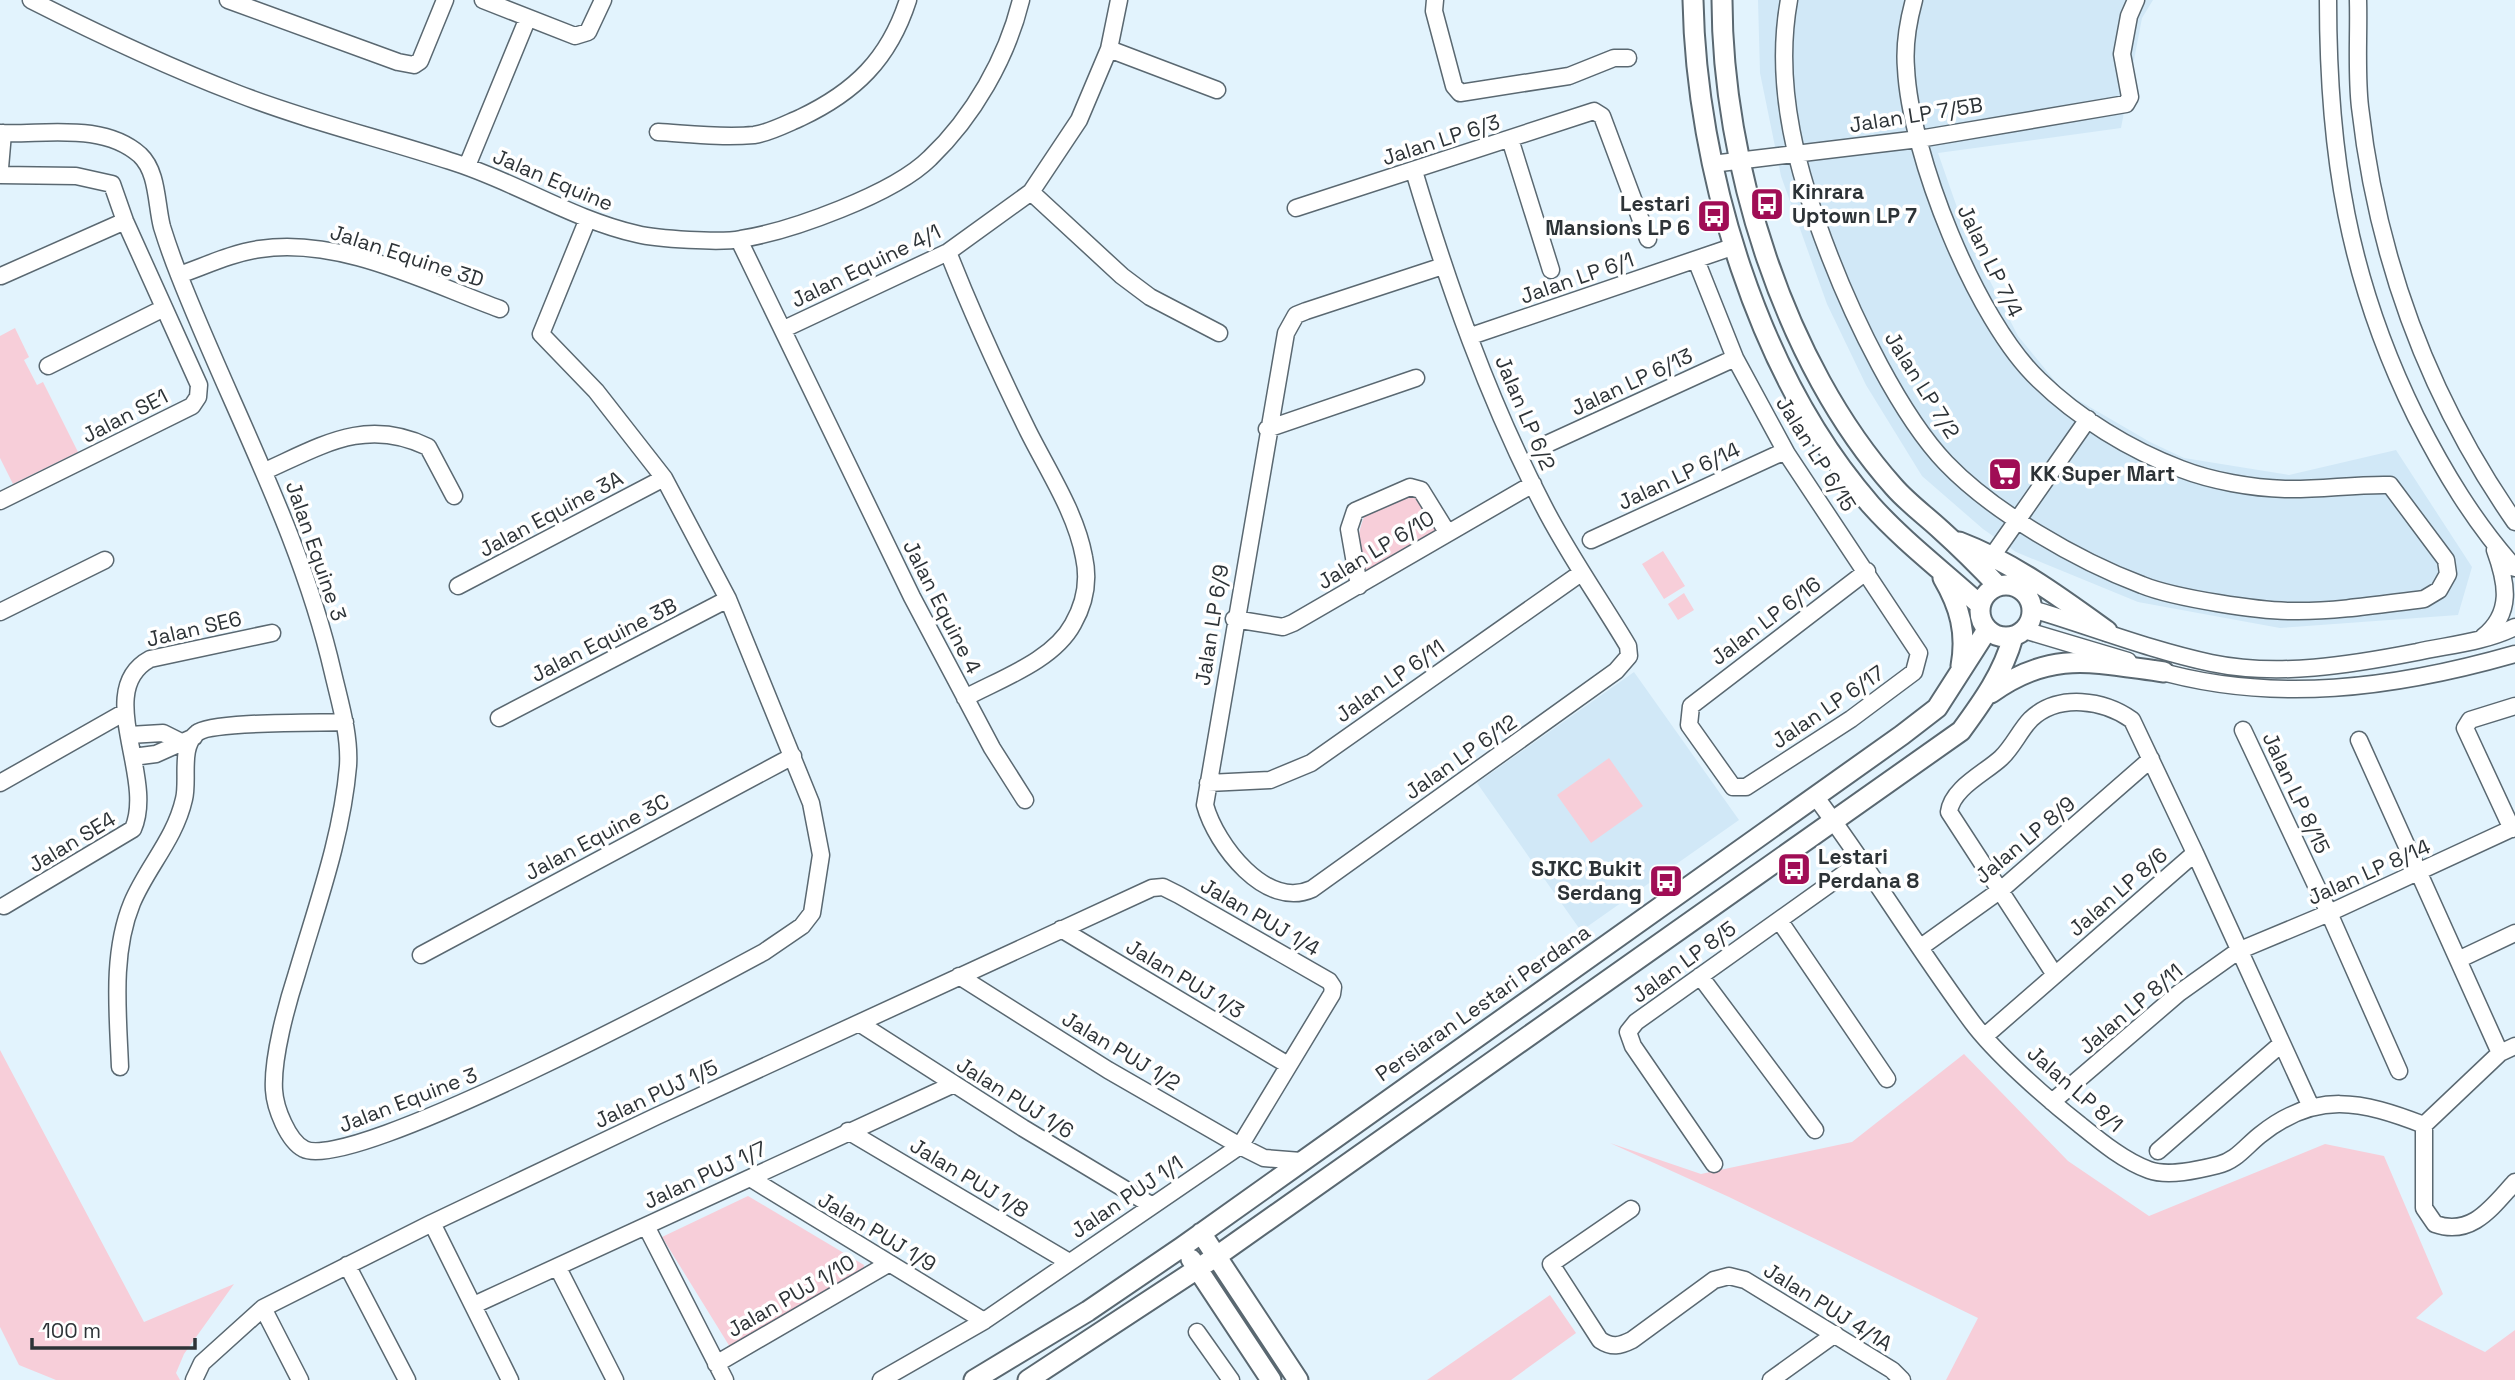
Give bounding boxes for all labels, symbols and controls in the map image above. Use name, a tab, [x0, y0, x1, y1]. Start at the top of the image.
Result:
street label: Jalan LP 7/5B	[1847, 91, 1985, 138]
street label: Jalan LP 6/3	[1379, 108, 1503, 171]
street label: Jalan Equine	[489, 142, 617, 217]
place label: Kinrara Uptown LP 7	[1792, 178, 1917, 229]
bus stop icon: Kinrara Uptown LP 7	[1748, 185, 1786, 223]
place label: Lestari Mansions LP 6	[1545, 190, 1690, 241]
bus stop icon: Lestari Mansions LP 6	[1695, 197, 1733, 235]
street label: Jalan LP 7/4	[1952, 200, 2029, 321]
street label: Jalan Equine 3D	[327, 218, 487, 293]
street label: Jalan Equine 4/1	[787, 218, 945, 313]
street label: Jalan LP 6/1	[1516, 245, 1637, 310]
street label: Jalan LP 7/2	[1879, 326, 1966, 443]
street label: Jalan LP 6/13	[1567, 342, 1697, 421]
street label: Jalan LP 6/2	[1489, 351, 1562, 474]
street label: Jalan SE1	[77, 382, 172, 449]
street label: Jalan LP 6/15	[1770, 391, 1863, 516]
street label: Jalan LP 6/14	[1613, 436, 1744, 516]
supermarket icon: KK Super Mart	[1986, 455, 2024, 493]
place label: KK Super Mart	[2030, 460, 2175, 487]
street label: Jalan Equine 3A	[474, 464, 628, 563]
street label: Jalan Equine 3	[280, 477, 353, 624]
street label: Jalan LP 6/10	[1312, 504, 1439, 595]
street label: Jalan Equine 4	[897, 535, 988, 678]
street label: Jalan LP 6/9	[1189, 562, 1234, 688]
street label: Jalan LP 6/16	[1705, 570, 1826, 671]
street label: Jalan Equine 3B	[526, 591, 681, 688]
street label: Jalan SE6	[144, 604, 244, 653]
street label: Jalan LP 6/11	[1330, 633, 1450, 728]
street label: Jalan LP 6/17	[1766, 659, 1889, 754]
street label: Jalan LP 6/12	[1399, 708, 1522, 805]
street label: Jalan LP 8/15	[2256, 728, 2336, 858]
street label: Jalan Equine 3C	[520, 787, 674, 886]
street label: Jalan LP 8/9	[1969, 790, 2080, 889]
street label: Jalan SE4	[23, 805, 120, 878]
street label: Jalan LP 8/14	[2303, 832, 2434, 911]
street label: Jalan LP 8/6	[2063, 841, 2173, 942]
place label: Lestari Perdana 8	[1818, 843, 1919, 894]
bus stop icon: Lestari Perdana 8	[1775, 850, 1813, 888]
place label: SJKC Bukit Serdang	[1531, 855, 1642, 906]
bus stop icon: SJKC Bukit Serdang	[1647, 862, 1685, 900]
street label: Jalan PUJ 1/4	[1196, 871, 1325, 962]
street label: Jalan LP 8/5	[1626, 915, 1741, 1008]
street label: Persiaran Lestari Perdana	[1370, 918, 1595, 1087]
street label: Jalan PUJ 1/3	[1121, 933, 1249, 1024]
street label: Jalan LP 8/11	[2073, 957, 2188, 1060]
street label: Jalan PUJ 1/2	[1057, 1005, 1185, 1096]
street label: Jalan LP 8/1	[2022, 1040, 2129, 1138]
street label: Jalan PUJ 1/6	[952, 1051, 1079, 1144]
street label: Jalan PUJ 1/5	[590, 1053, 722, 1134]
street label: Jalan Equine 3	[335, 1061, 481, 1138]
street label: Jalan PUJ 1/8	[905, 1132, 1033, 1224]
street label: Jalan PUJ 1/7	[639, 1134, 771, 1215]
street label: Jalan PUJ 1/1	[1066, 1149, 1188, 1244]
street label: Jalan PUJ 1/9	[813, 1186, 941, 1277]
street label: Jalan PUJ 1/10	[722, 1248, 859, 1343]
street label: Jalan PUJ 4/1A	[1759, 1256, 1898, 1357]
scale bar	[32, 1306, 194, 1350]
text: 100 m	[42, 1317, 101, 1344]

